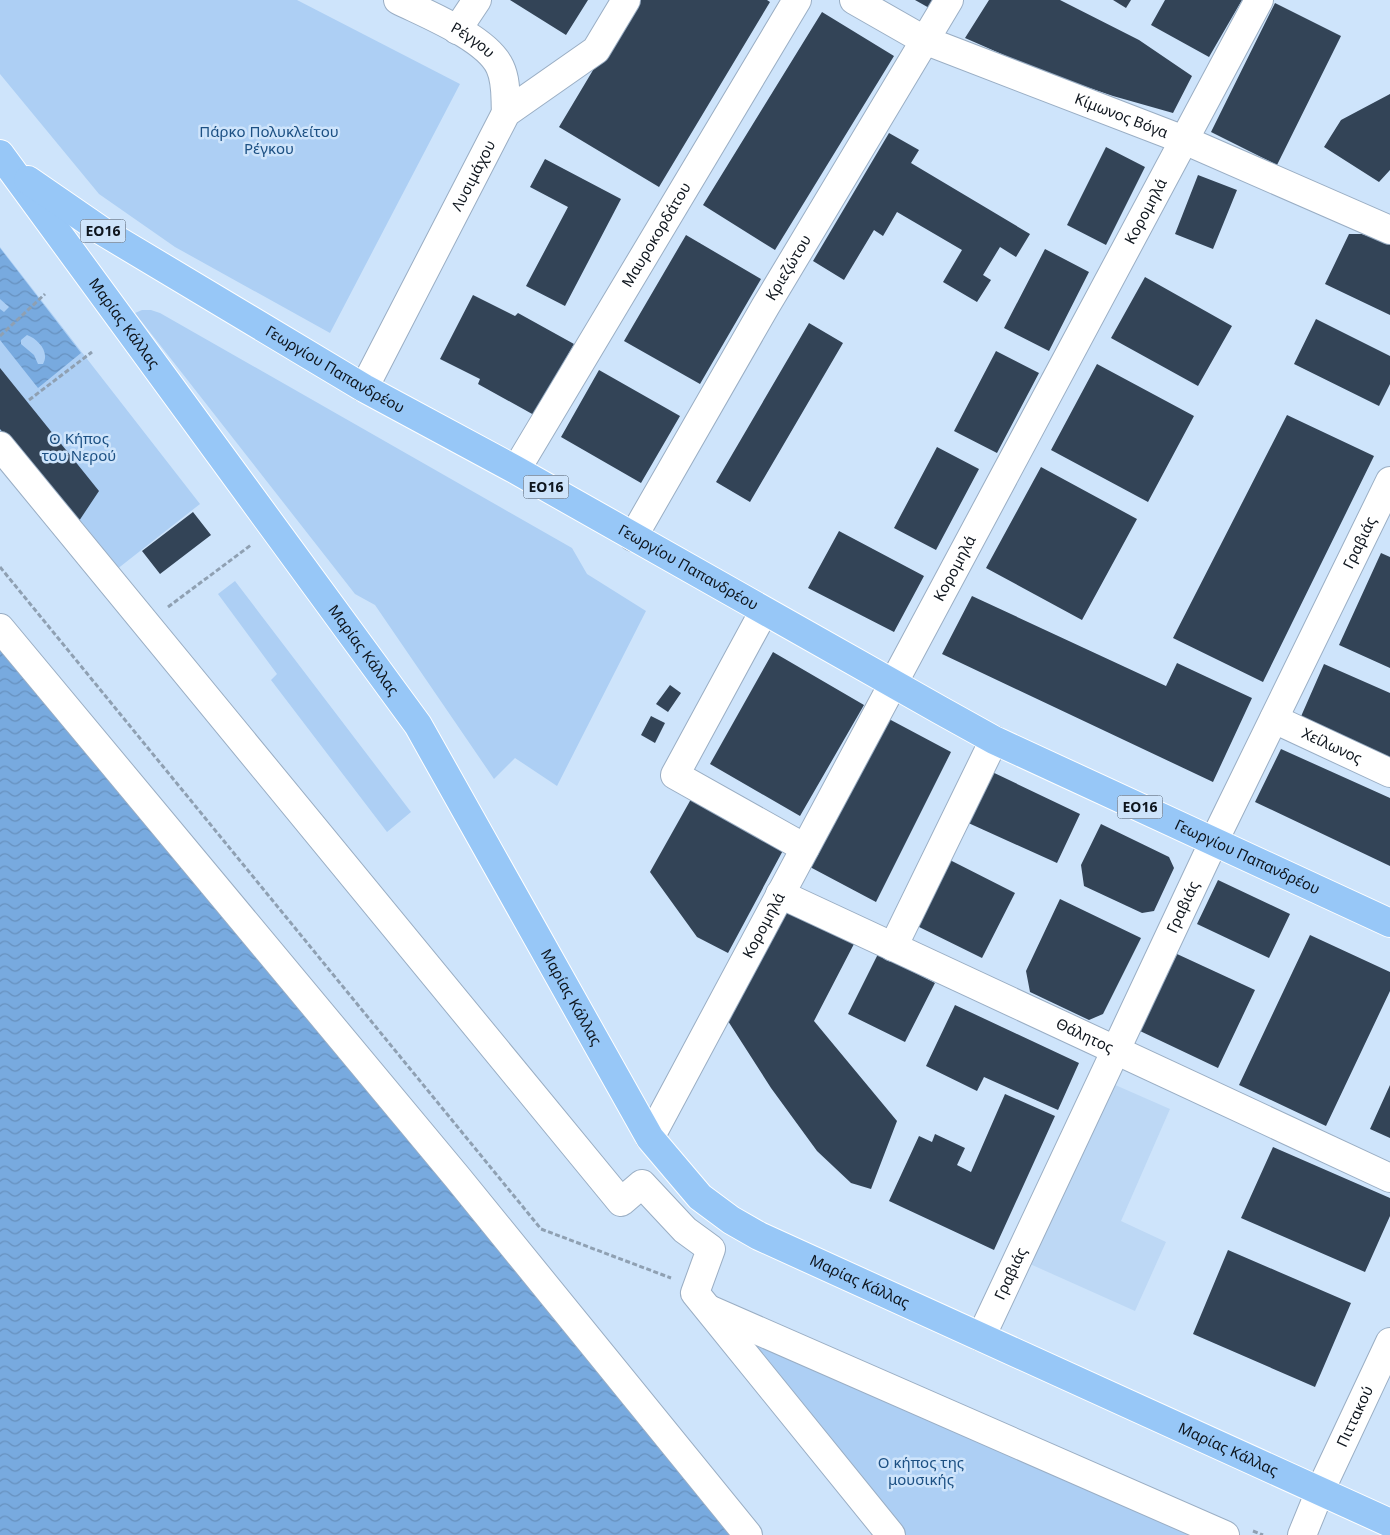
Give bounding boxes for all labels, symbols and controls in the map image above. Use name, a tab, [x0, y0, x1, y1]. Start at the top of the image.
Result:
street label: Ρέγγου	[448, 17, 500, 62]
street label: Κίμωνος Βόγα	[1072, 88, 1172, 142]
park label: Πάρκο Πολυκλείτου Ρέγκου	[199, 121, 339, 158]
street label: Λυσιμάχου	[446, 136, 499, 214]
street label: Κορομηλά	[1119, 174, 1171, 247]
street label: Μαυροκορδάτου	[617, 178, 695, 291]
road number: ΕΟ16	[80, 220, 126, 242]
street label: Κριεζώτου	[760, 231, 815, 304]
street label: Μαρίας Κάλλας	[85, 273, 165, 372]
street label: Γεωργίου Παπανδρέου	[262, 320, 409, 417]
park label: Ο Κήπος του Νερού	[42, 428, 116, 465]
road number: ΕΟ16	[524, 476, 568, 498]
street label: Γραβιάς	[1338, 513, 1380, 572]
street label: Γεωργίου Παπανδρέου	[615, 519, 762, 614]
street label: Κορομηλά	[928, 531, 980, 604]
street label: Μαρίας Κάλλας	[324, 600, 404, 699]
street label: Χείλωνος	[1299, 722, 1366, 768]
road number: ΕΟ16	[1118, 796, 1162, 819]
street label: Γεωργίου Παπανδρέου	[1172, 814, 1324, 898]
street label: Γραβιάς	[1161, 877, 1203, 936]
street label: Κορομηλά	[737, 888, 789, 961]
street label: Μαρίας Κάλλας	[537, 945, 607, 1049]
street label: Θάλητος	[1053, 1013, 1117, 1057]
street label: Γραβιάς	[989, 1244, 1031, 1303]
street label: Μαρίας Κάλλας	[807, 1249, 913, 1312]
street label: Πιττακού	[1331, 1382, 1377, 1450]
street label: Μαρίας Κάλλας	[1175, 1417, 1282, 1480]
park label: Ο κήπος της μουσικής	[878, 1452, 964, 1489]

